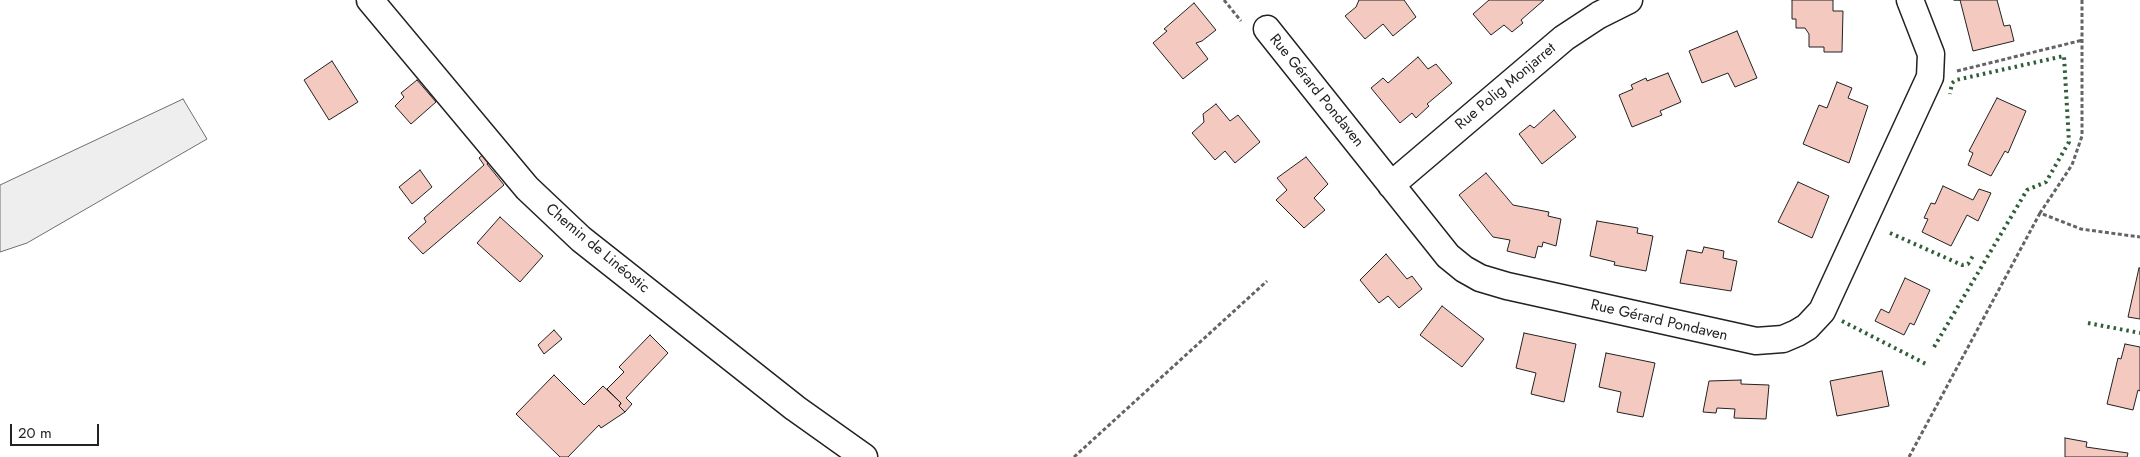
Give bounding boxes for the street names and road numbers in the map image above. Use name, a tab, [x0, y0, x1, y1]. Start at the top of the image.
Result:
street label: Rue Gérard Pondaven	[1265, 31, 1367, 151]
street label: Rue Polig Monjarret	[1452, 40, 1560, 134]
street label: Chemin de Linéostic	[542, 200, 652, 298]
street label: Rue Gérard Pondaven	[1589, 296, 1729, 346]

